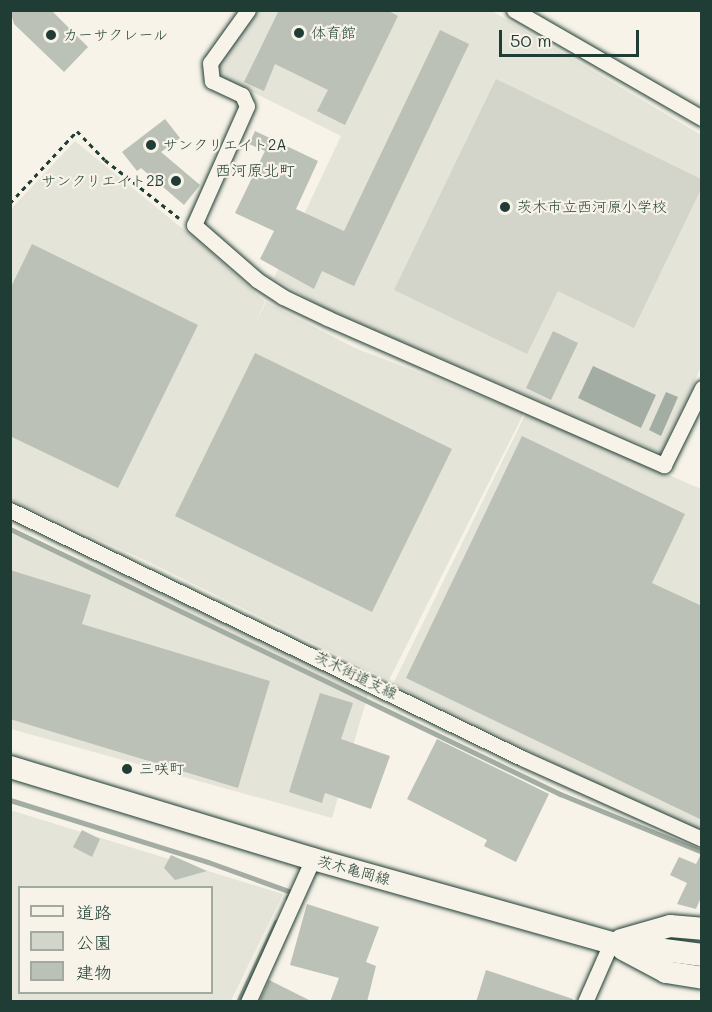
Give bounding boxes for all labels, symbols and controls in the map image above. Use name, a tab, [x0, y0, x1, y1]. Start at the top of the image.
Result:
scale bar	[502, 18, 642, 56]
place label: 体育館	[311, 24, 356, 42]
place label: カーサクレール	[63, 26, 169, 44]
marker: 体育館	[292, 26, 306, 40]
marker: カーサクレール	[44, 28, 58, 42]
text: 50 m	[510, 28, 552, 52]
place label: サンクリエイト2A	[163, 136, 287, 154]
marker: サンクリエイト2A	[144, 138, 158, 152]
district label: 西河原北町	[215, 160, 295, 180]
place label: サンクリエイト2B	[41, 172, 164, 190]
marker: サンクリエイト2B	[169, 174, 183, 188]
place label: 茨木市立西河原小学校	[517, 198, 667, 216]
marker: 茨木市立西河原小学校	[498, 200, 512, 214]
street label: 茨木街道支線	[312, 647, 400, 703]
place label: 三咲町	[139, 760, 184, 778]
marker: 三咲町	[120, 762, 134, 776]
street label: 茨木亀岡線	[315, 852, 393, 888]
legend	[18, 886, 213, 994]
text: 道路	[76, 900, 112, 924]
text: 公園	[76, 930, 112, 954]
text: 建物	[76, 960, 112, 984]

